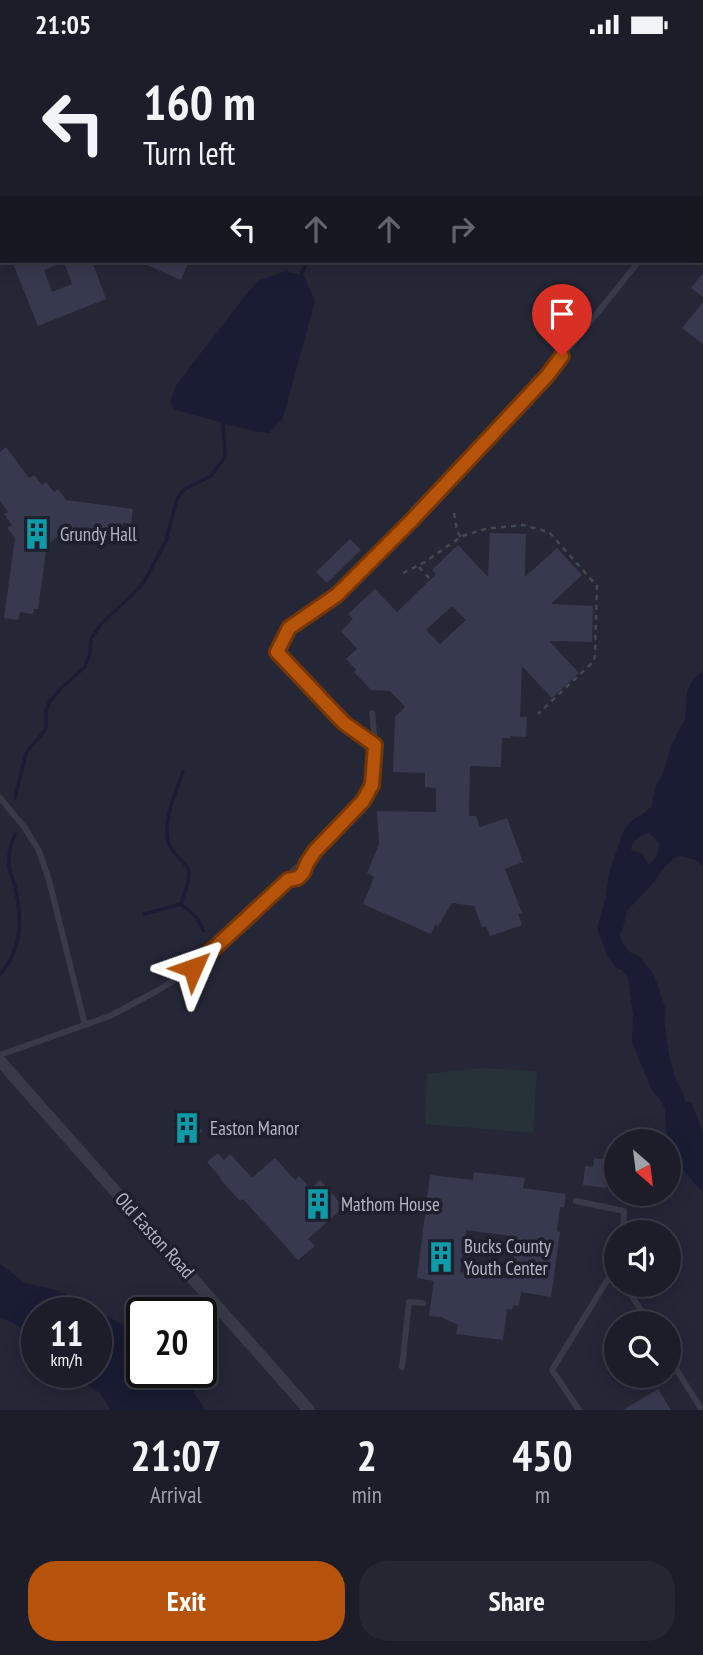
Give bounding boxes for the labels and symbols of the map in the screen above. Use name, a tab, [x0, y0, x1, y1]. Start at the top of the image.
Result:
pin	[532, 284, 592, 356]
building icon: Grundy Hall	[20, 517, 54, 551]
place label: Grundy Hall	[60, 522, 137, 546]
position arrow	[156, 931, 230, 1005]
building icon: Easton Manor	[170, 1111, 204, 1145]
place label: Easton Manor	[210, 1116, 300, 1140]
north arrow	[604, 1129, 681, 1206]
street label: Old Easton Road	[110, 1187, 200, 1283]
building icon: Mathom House	[301, 1187, 335, 1221]
place label: Mathom House	[341, 1192, 440, 1216]
place label: Bucks County Youth Center	[464, 1234, 552, 1280]
building icon: Bucks County Youth Center	[424, 1240, 458, 1274]
speed limit sign: 20	[126, 1297, 217, 1388]

